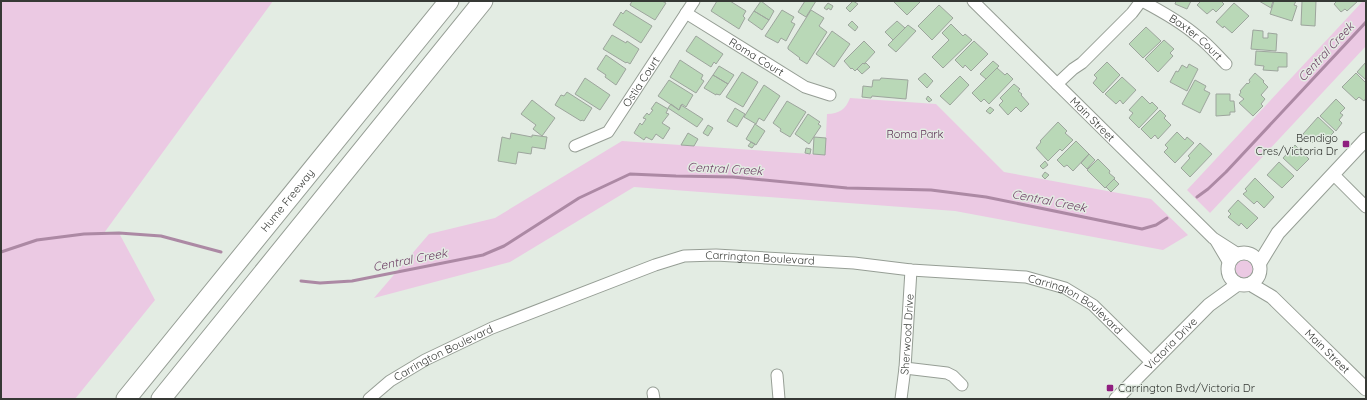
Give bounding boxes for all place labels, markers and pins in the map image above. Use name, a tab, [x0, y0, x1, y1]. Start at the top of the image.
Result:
place label: Bendigo Cres/Victoria Dr	[1256, 131, 1339, 158]
marker: Bendigo Cres/Victoria Dr	[1341, 139, 1351, 149]
place label: Carrington Bvd/Victoria Dr	[1118, 381, 1256, 395]
marker: Carrington Bvd/Victoria Dr	[1105, 383, 1115, 393]

